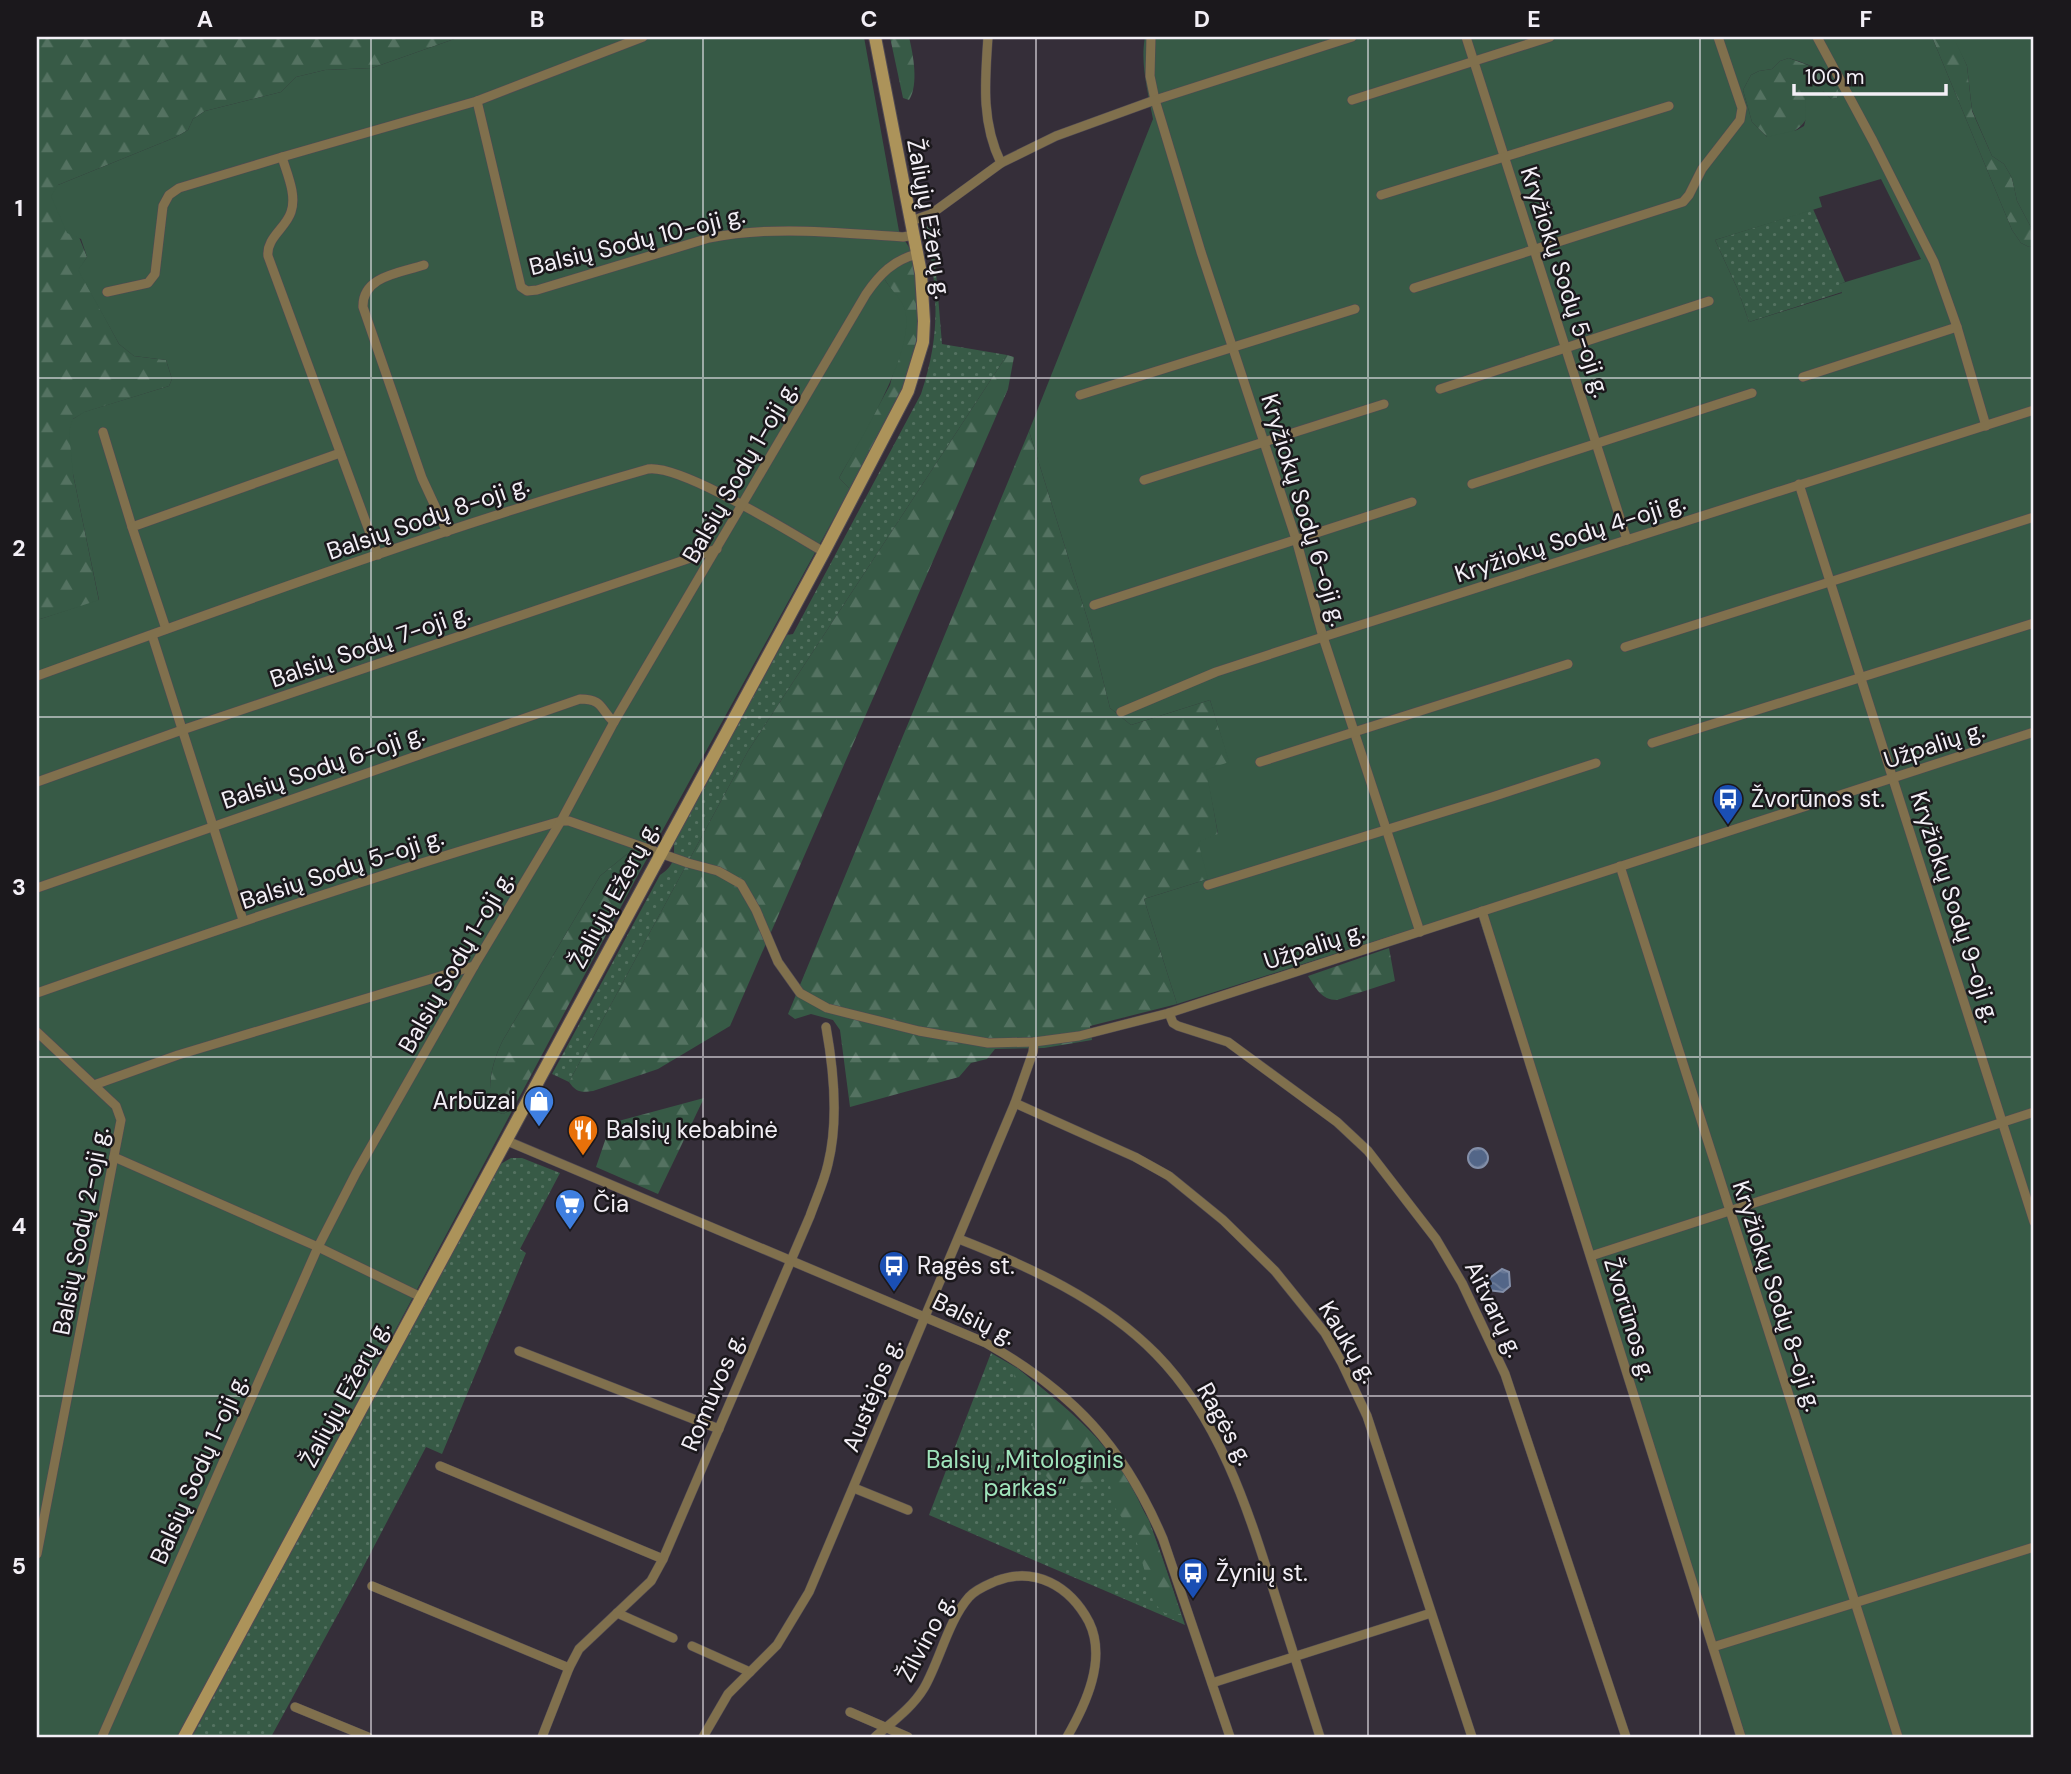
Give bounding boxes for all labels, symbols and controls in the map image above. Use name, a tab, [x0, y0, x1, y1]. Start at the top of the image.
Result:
text: A	[197, 4, 213, 34]
text: B	[530, 4, 544, 34]
text: C	[861, 4, 877, 34]
text: D	[1194, 4, 1210, 34]
text: E	[1527, 4, 1541, 34]
text: F	[1860, 4, 1873, 34]
scale bar	[1794, 52, 1947, 96]
text: 100 m	[1805, 63, 1865, 91]
street label: Žaliųjų Ežerų g.	[900, 136, 959, 301]
street label: Kryžiokų Sodų 5-oji g.	[1514, 163, 1617, 401]
text: 1	[15, 193, 23, 223]
street label: Balsių Sodų 10-oji g.	[526, 199, 748, 282]
street label: Balsių Sodų 1-oji g.	[675, 375, 804, 568]
street label: Kryžiokų Sodų 6-oji g.	[1254, 390, 1355, 630]
street label: Balsių Sodų 8-oji g.	[323, 468, 533, 567]
street label: Kryžiokų Sodų 4-oji g.	[1451, 486, 1689, 589]
text: 2	[12, 533, 26, 563]
street label: Balsių Sodų 7-oji g.	[266, 597, 474, 694]
street label: Užpalių g.	[1880, 714, 1988, 775]
street label: Balsių Sodų 6-oji g.	[217, 717, 428, 816]
bus stop icon: Žvorūnos st.	[1711, 782, 1745, 826]
place label: Žvorūnos st.	[1751, 783, 1885, 814]
street label: Kryžiokų Sodų 9-oji g.	[1903, 787, 2007, 1026]
street label: Žaliųjų Ežerų g.	[562, 816, 665, 974]
street label: Balsių Sodų 5-oji g.	[236, 821, 448, 916]
street label: Balsių Sodų 1-oji g.	[391, 865, 520, 1058]
text: 3	[12, 872, 26, 902]
street label: Užpalių g.	[1260, 915, 1368, 976]
shop icon: Arbūzai	[522, 1084, 556, 1128]
place label: Arbūzai	[433, 1085, 516, 1116]
restaurant icon: Balsių kebabinė	[566, 1113, 600, 1157]
place label: Balsių kebabinė	[606, 1114, 778, 1145]
street label: Balsių Sodų 2-oji g.	[45, 1124, 116, 1338]
street label: Kryžiokų Sodų 8-oji g.	[1726, 1177, 1829, 1415]
supermarket icon: Čia	[553, 1187, 587, 1231]
place label: Čia	[593, 1188, 629, 1219]
text: 4	[12, 1211, 27, 1241]
bus stop icon: Ragės st.	[877, 1249, 911, 1293]
place label: Ragės st.	[917, 1250, 1015, 1281]
street label: Žvorūnos g.	[1597, 1254, 1664, 1384]
street label: Aitvarų g.	[1458, 1256, 1531, 1362]
street label: Balsių g.	[927, 1285, 1021, 1352]
street label: Kaukų g.	[1312, 1295, 1385, 1389]
street label: Žaliųjų Ežerų g.	[293, 1315, 396, 1473]
street label: Romuvos g.	[674, 1328, 751, 1456]
street label: Austėjos g.	[835, 1333, 908, 1456]
street label: Balsių Sodų 1-oji g.	[143, 1369, 254, 1569]
street label: Ragės g.	[1190, 1377, 1261, 1471]
park label: Balsių „Mitologinis parkas“	[926, 1444, 1124, 1503]
text: 5	[12, 1551, 26, 1581]
bus stop icon: Žynių st.	[1176, 1556, 1210, 1600]
place label: Žynių st.	[1216, 1557, 1308, 1588]
street label: Žilvino g.	[890, 1589, 962, 1687]

